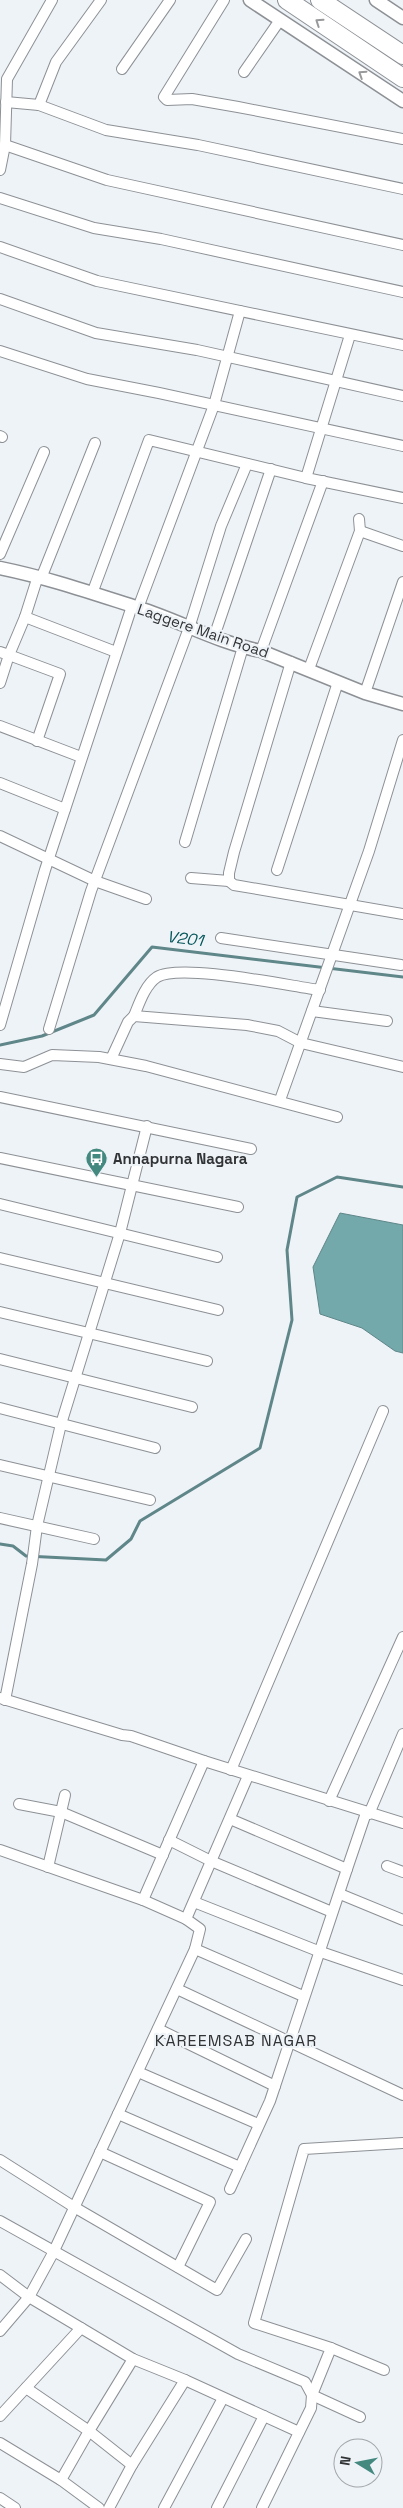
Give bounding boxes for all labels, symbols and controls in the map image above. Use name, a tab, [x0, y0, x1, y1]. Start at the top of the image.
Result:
one-way arrow	[315, 18, 324, 28]
one-way arrow	[359, 71, 368, 80]
street label: Laggere Main Road	[135, 599, 272, 662]
water label: V201	[166, 926, 207, 951]
bus stop icon: Annapurna Nagara	[85, 1147, 109, 1178]
place label: Annapurna Nagara	[113, 1149, 248, 1168]
district label: KAREEMSAB NAGAR	[155, 2030, 317, 2051]
north arrow	[333, 2438, 383, 2488]
text: N	[336, 2455, 355, 2467]

